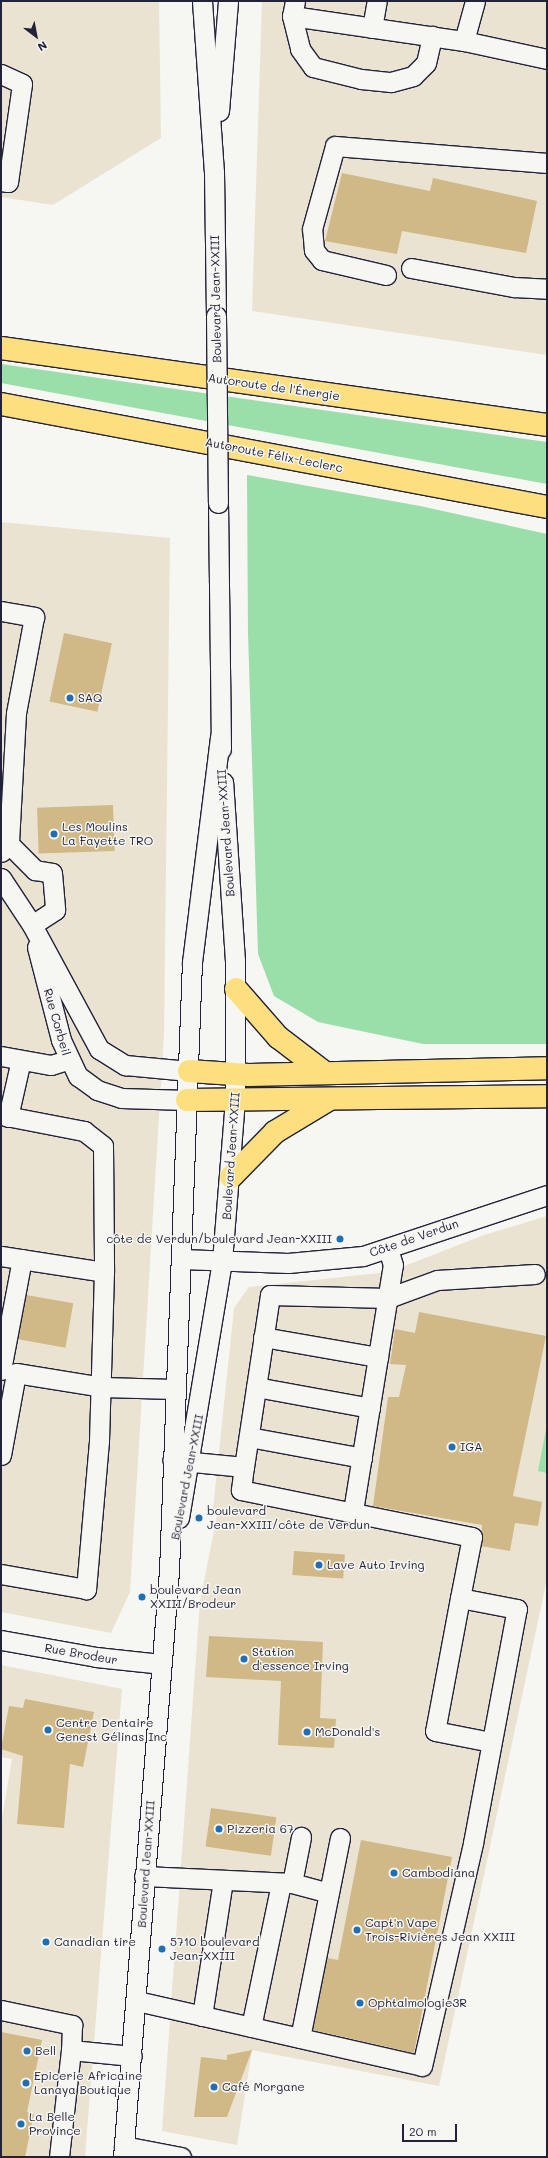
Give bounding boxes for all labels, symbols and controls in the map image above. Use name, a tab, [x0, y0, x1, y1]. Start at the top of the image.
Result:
north arrow	[16, 16, 56, 56]
text: N	[35, 38, 50, 55]
street label: Boulevard Jean-XXIII	[208, 235, 224, 363]
street label: Autoroute de l'Énergie	[207, 371, 341, 403]
street label: Autoroute Félix-Leclerc	[204, 435, 344, 475]
place label: SAQ	[78, 691, 102, 705]
marker: SAQ	[65, 693, 75, 703]
street label: Boulevard Jean-XXIII	[214, 769, 238, 897]
place label: Les Moulins La Fayette TRO	[62, 820, 153, 848]
marker: Les Moulins La Fayette TRO	[49, 829, 59, 839]
street label: Rue Corbeil	[41, 987, 73, 1057]
street label: Boulevard Jean-XXIII	[219, 1092, 243, 1220]
street label: Côte de Verdun	[368, 1216, 460, 1260]
place label: côte de Verdun/boulevard Jean-XXIII	[106, 1232, 332, 1246]
marker: côte de Verdun/boulevard Jean-XXIII	[335, 1234, 345, 1244]
street label: Boulevard Jean-XXIII	[168, 1413, 206, 1541]
place label: IGA	[460, 1440, 482, 1454]
marker: IGA	[447, 1442, 457, 1452]
place label: boulevard Jean-XXIII/côte de Verdun	[207, 1504, 370, 1532]
marker: boulevard Jean-XXIII/côte de Verdun	[194, 1513, 204, 1523]
place label: Lave Auto Irving	[327, 1558, 424, 1572]
marker: Lave Auto Irving	[314, 1560, 324, 1570]
place label: boulevard Jean XXIII/Brodeur	[150, 1583, 241, 1611]
marker: boulevard Jean XXIII/Brodeur	[137, 1592, 147, 1602]
street label: Rue Brodeur	[43, 1641, 119, 1667]
place label: Station d'essence Irving	[252, 1645, 349, 1673]
marker: Station d'essence Irving	[239, 1654, 249, 1664]
place label: Centre Dentaire Genest Gélinas Inc	[56, 1716, 167, 1744]
marker: Centre Dentaire Genest Gélinas Inc	[43, 1725, 53, 1735]
place label: McDonald's	[315, 1725, 380, 1739]
marker: McDonald's	[302, 1727, 312, 1737]
street label: Boulevard Jean-XXIII	[134, 1800, 158, 1928]
place label: Pizzeria 67	[227, 1822, 294, 1836]
marker: Pizzeria 67	[214, 1824, 224, 1834]
place label: Cambodiana	[402, 1866, 475, 1880]
marker: Cambodiana	[389, 1868, 399, 1878]
place label: Capt'n Vape Trois-Rivières Jean XXIII	[365, 1916, 515, 1944]
marker: Capt'n Vape Trois-Rivières Jean XXIII	[352, 1925, 362, 1935]
place label: Canadian tire	[54, 1935, 136, 1949]
place label: 5710 boulevard Jean-XXIII	[170, 1935, 259, 1963]
marker: Canadian tire	[41, 1937, 51, 1947]
marker: 5710 boulevard Jean-XXIII	[157, 1944, 167, 1954]
place label: Ophtalmologie3R	[368, 1996, 467, 2010]
marker: Ophtalmologie3R	[355, 1998, 365, 2008]
place label: Bell	[35, 2044, 56, 2058]
marker: Bell	[22, 2046, 32, 2056]
place label: Epicerie Africaine Lanaya Boutique	[34, 2069, 142, 2097]
marker: Epicerie Africaine Lanaya Boutique	[21, 2078, 31, 2088]
place label: Café Morgane	[222, 2080, 305, 2094]
marker: Café Morgane	[209, 2082, 219, 2092]
place label: La Belle Province	[29, 2110, 81, 2138]
scale bar	[404, 2116, 459, 2142]
marker: La Belle Province	[16, 2119, 26, 2129]
text: 20 m	[409, 2123, 437, 2139]

